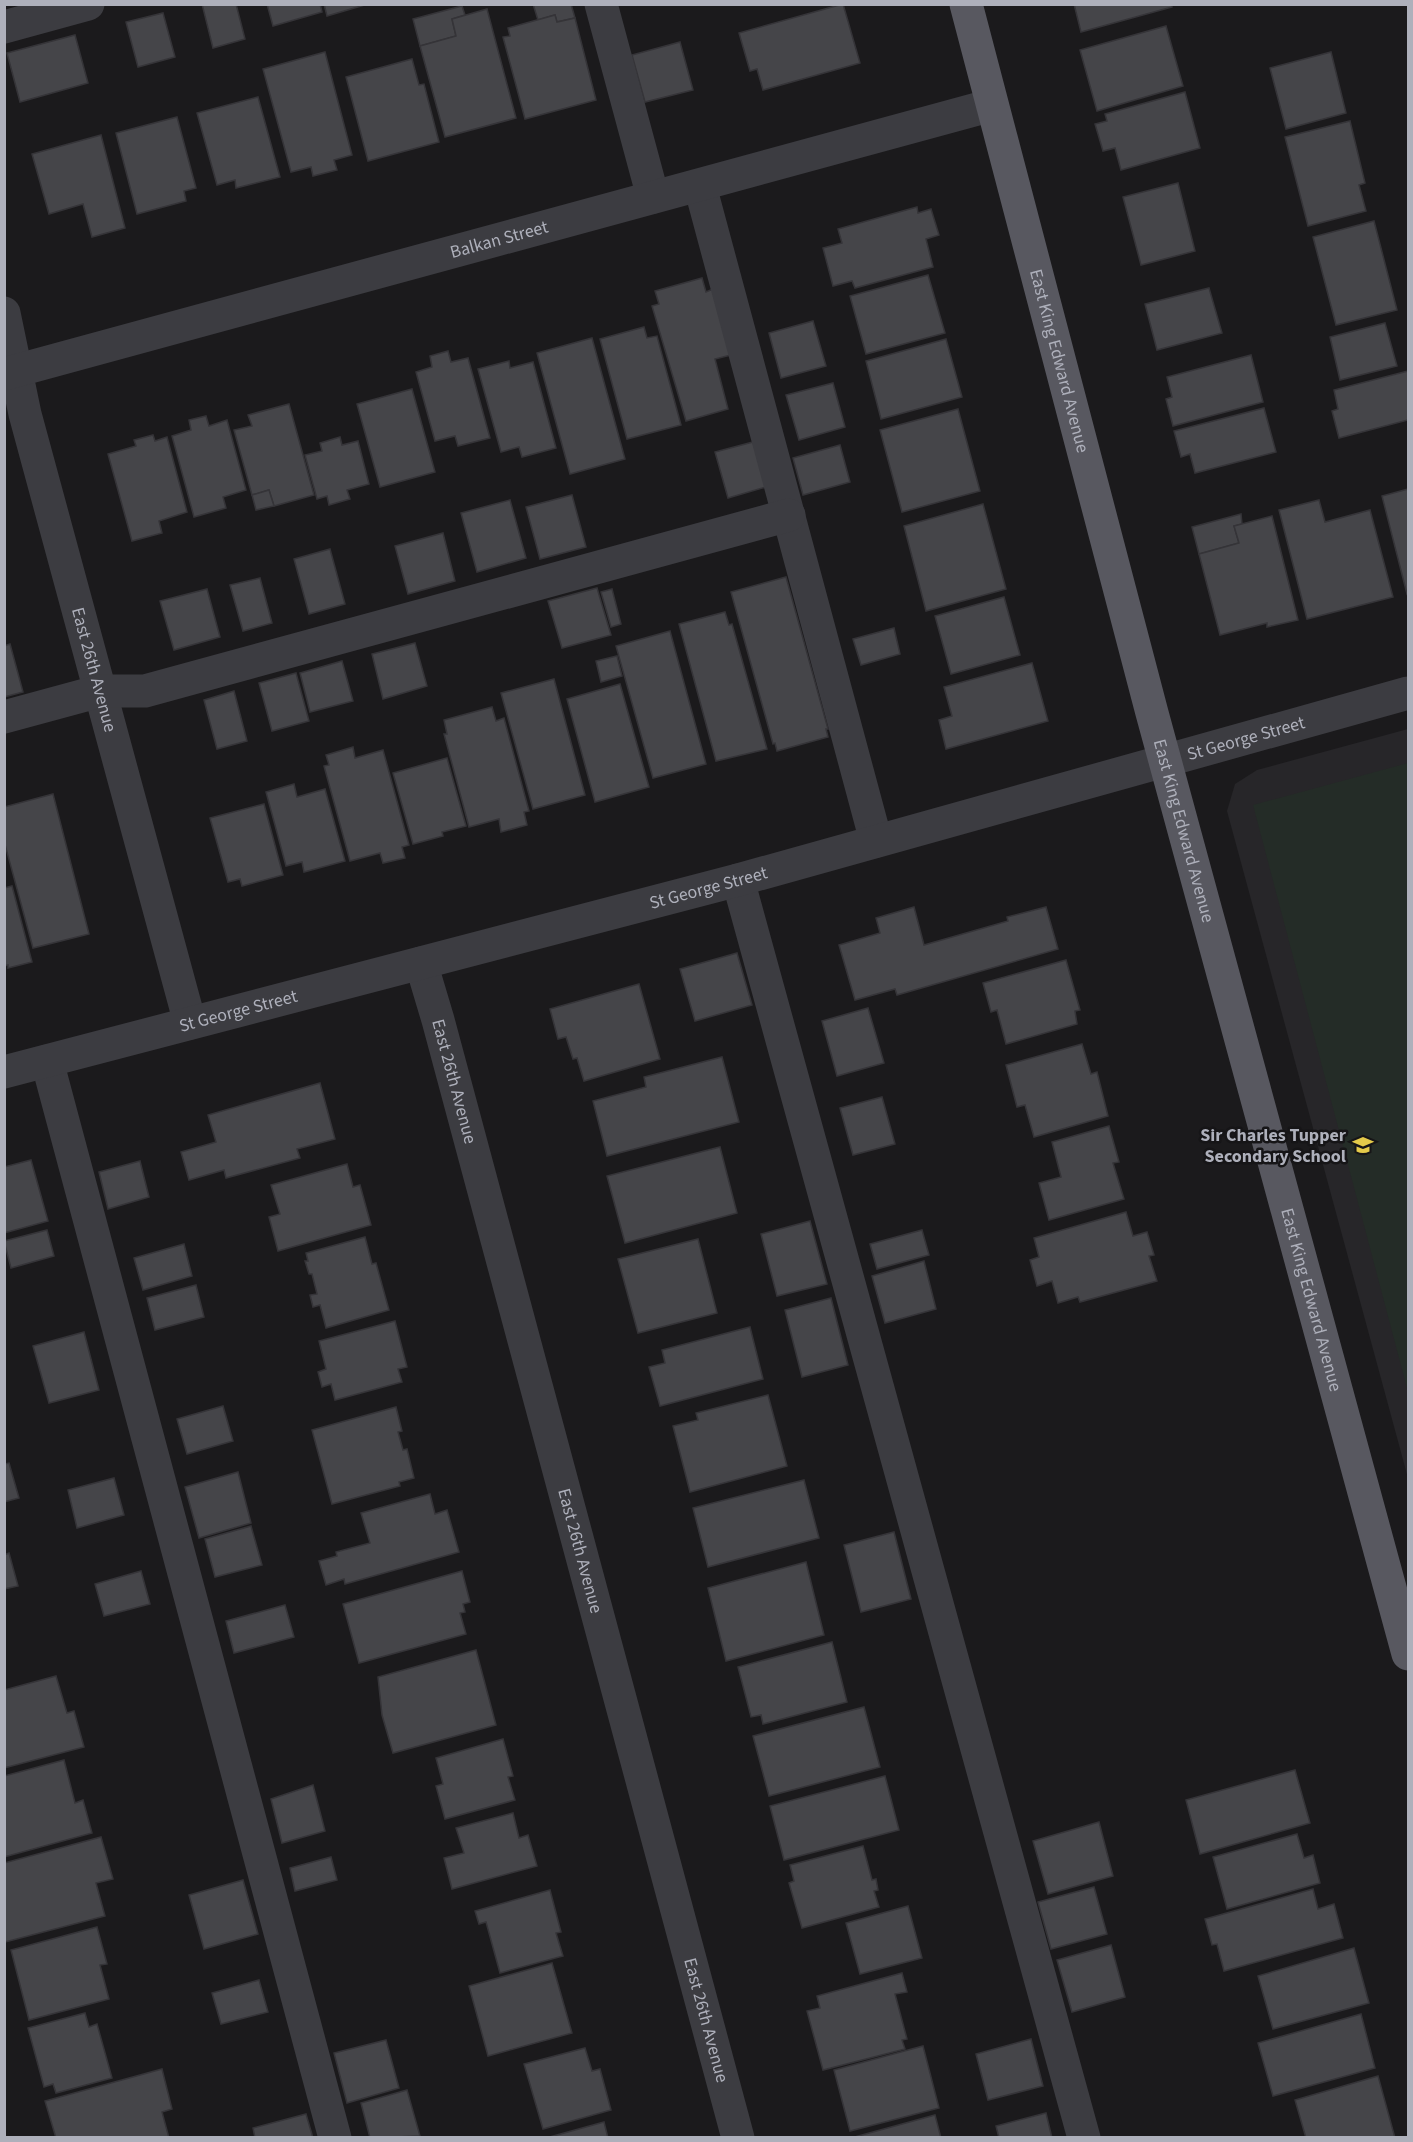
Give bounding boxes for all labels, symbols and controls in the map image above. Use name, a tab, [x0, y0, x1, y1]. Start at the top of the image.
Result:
street label: Balkan Street	[447, 214, 551, 265]
street label: East King Edward Avenue	[1023, 266, 1095, 456]
street label: East 26th Avenue	[65, 605, 123, 735]
street label: St George Street	[1184, 710, 1308, 767]
street label: East King Edward Avenue	[1147, 736, 1220, 926]
street label: St George Street	[647, 860, 770, 916]
street label: St George Street	[176, 984, 300, 1039]
street label: East 26th Avenue	[425, 1016, 483, 1147]
place label: Sir Charles Tupper Secondary School	[1200, 1123, 1347, 1169]
school or university icon: Sir Charles Tupper Secondary School	[1351, 1133, 1375, 1157]
street label: East King Edward Avenue	[1274, 1205, 1348, 1394]
street label: East 26th Avenue	[551, 1486, 609, 1616]
street label: East 26th Avenue	[677, 1955, 735, 2086]

